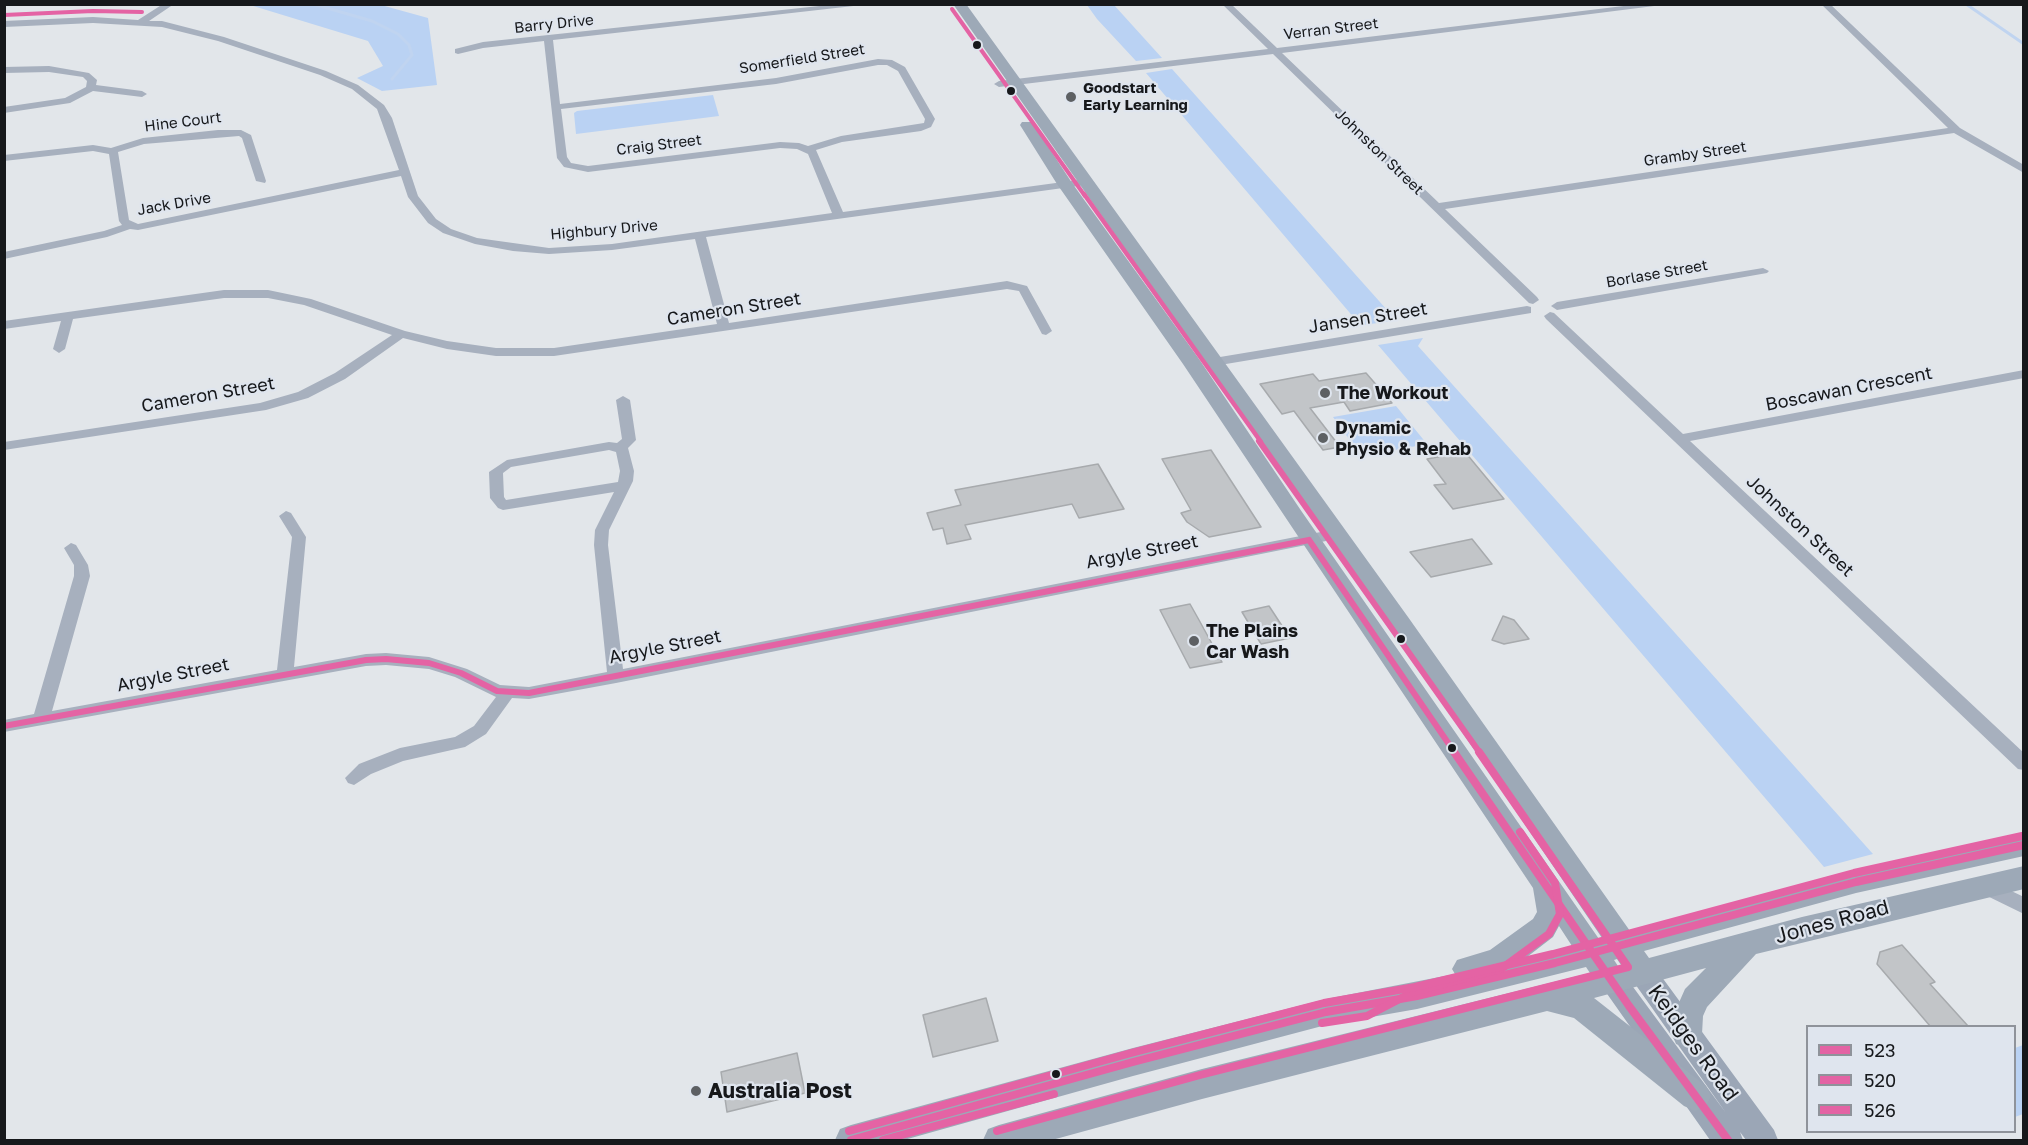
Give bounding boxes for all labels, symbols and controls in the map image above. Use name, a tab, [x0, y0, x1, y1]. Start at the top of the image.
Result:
street label: Barry Drive	[513, 11, 595, 37]
street label: Verran Street	[1283, 14, 1379, 44]
unlabelled marker	[971, 39, 983, 51]
street label: Somerfield Street	[738, 40, 866, 78]
place label: Goodstart Early Learning	[1083, 79, 1188, 114]
unlabelled marker	[1005, 85, 1017, 97]
marker: Goodstart Early Learning	[1064, 90, 1078, 104]
street label: Johnston Street	[1331, 105, 1427, 199]
street label: Hine Court	[143, 108, 223, 136]
street label: Craig Street	[615, 131, 703, 159]
street label: Gramby Street	[1643, 138, 1747, 170]
street label: Jack Drive	[136, 189, 212, 219]
street label: Highbury Drive	[550, 216, 658, 244]
street label: Borlase Street	[1605, 256, 1709, 292]
street label: Cameron Street	[666, 288, 802, 330]
street label: Jansen Street	[1307, 298, 1429, 338]
street label: Boscawan Crescent	[1764, 362, 1934, 416]
street label: Cameron Street	[140, 373, 276, 417]
place label: The Workout	[1337, 382, 1448, 404]
marker: The Workout	[1318, 386, 1332, 400]
place label: Dynamic Physio & Rehab	[1335, 417, 1471, 460]
marker: Dynamic Physio & Rehab	[1316, 431, 1330, 445]
street label: Johnston Street	[1742, 471, 1858, 581]
street label: Argyle Street	[1084, 531, 1200, 573]
place label: The Plains Car Wash	[1206, 620, 1298, 662]
street label: Argyle Street	[607, 626, 723, 668]
unlabelled marker	[1395, 633, 1407, 645]
marker: The Plains Car Wash	[1187, 634, 1201, 648]
street label: Argyle Street	[115, 654, 231, 696]
unlabelled marker	[1446, 742, 1458, 754]
street label: Jones Road	[1772, 895, 1892, 949]
street label: Keidges Road	[1642, 980, 1744, 1106]
legend	[1806, 1025, 2016, 1133]
text: 523	[1864, 1039, 1895, 1061]
unlabelled marker	[1050, 1068, 1062, 1080]
text: 520	[1864, 1069, 1896, 1091]
place label: Australia Post	[708, 1078, 852, 1104]
marker: Australia Post	[689, 1084, 703, 1098]
text: 526	[1864, 1099, 1896, 1121]

